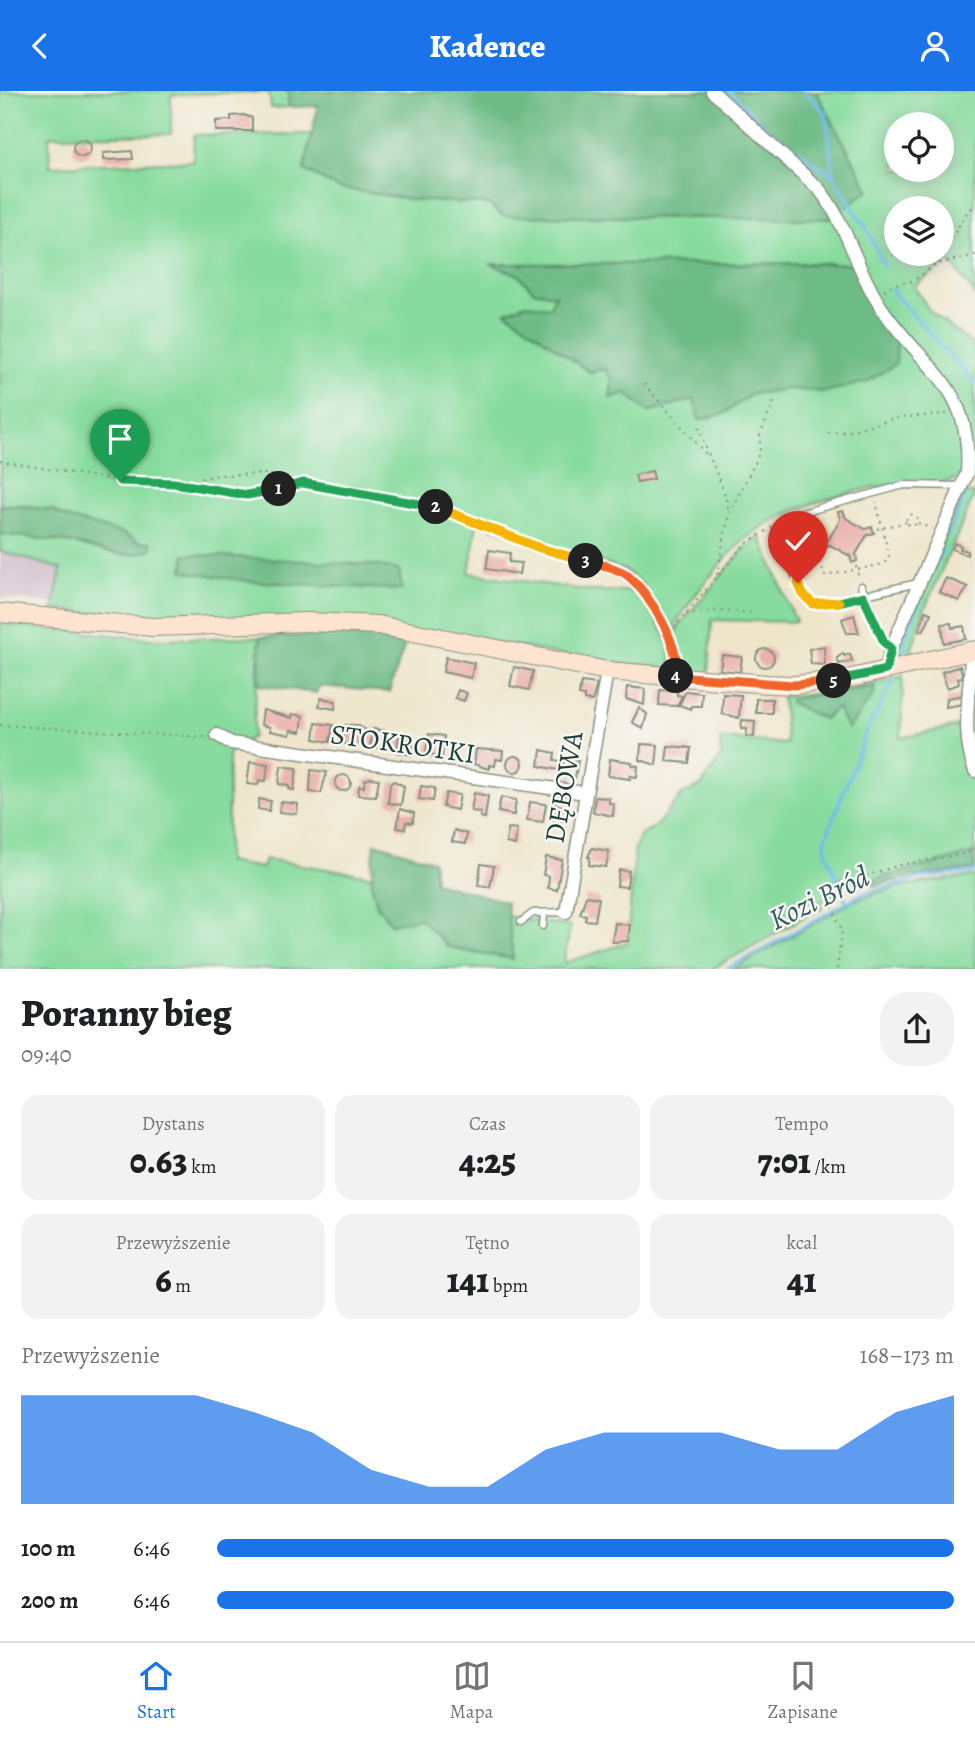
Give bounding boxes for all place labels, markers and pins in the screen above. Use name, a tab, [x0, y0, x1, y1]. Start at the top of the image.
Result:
pin	[90, 409, 150, 481]
pin: 1	[262, 471, 296, 507]
pin: 2	[418, 489, 453, 525]
pin	[768, 511, 828, 583]
pin: 3	[568, 543, 604, 579]
pin: 4	[658, 659, 694, 693]
pin: 5	[816, 663, 852, 699]

